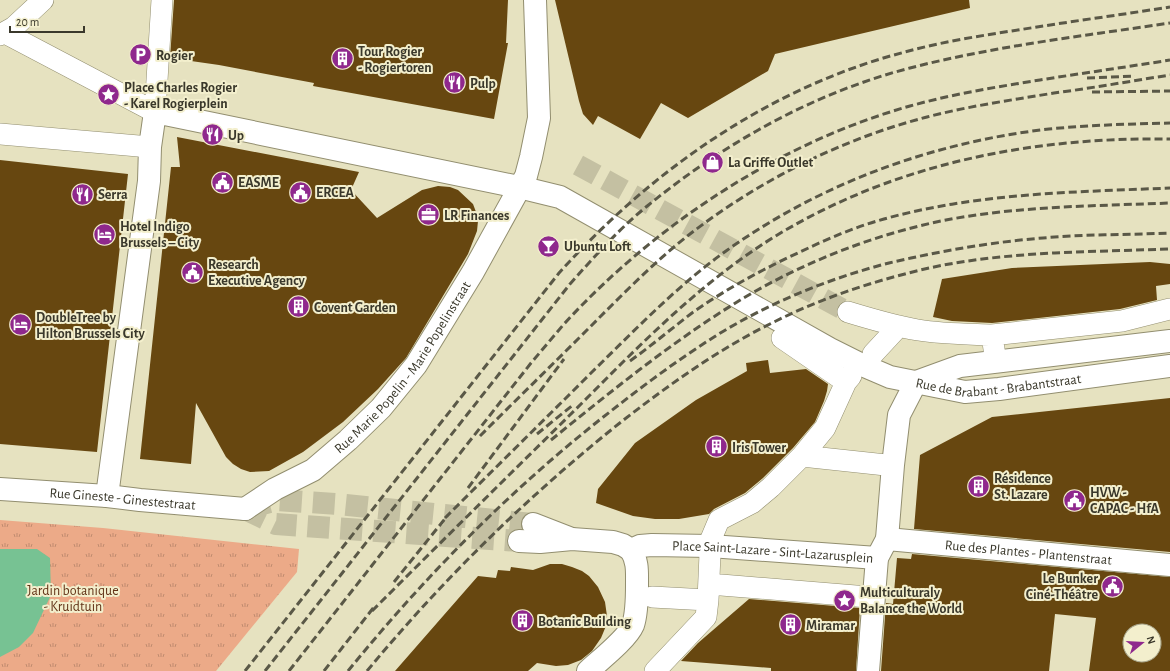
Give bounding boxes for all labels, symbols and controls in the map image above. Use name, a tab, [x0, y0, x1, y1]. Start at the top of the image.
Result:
scale bar	[10, 8, 84, 34]
text: 20 m	[16, 16, 39, 28]
parking icon: Rogier	[127, 42, 153, 68]
place label: Tour Rogier - Rogiertoren	[358, 45, 432, 75]
building icon: Tour Rogier - Rogiertoren	[330, 46, 356, 72]
place label: Rogier	[156, 49, 193, 63]
restaurant icon: Pulp	[442, 70, 468, 96]
place label: Pulp	[470, 77, 496, 91]
place label: Place Charles Rogier - Karel Rogierplein	[124, 81, 237, 111]
place icon: Place Charles Rogier - Karel Rogierplein	[95, 82, 121, 108]
restaurant icon: Up	[199, 122, 225, 148]
place label: Up	[228, 129, 244, 143]
shop icon: La Griffe Outlet	[699, 149, 725, 175]
place label: La Griffe Outlet	[728, 156, 814, 170]
public building icon: EASME	[209, 169, 235, 195]
place label: EASME	[238, 176, 279, 190]
public building icon: ERCEA	[288, 179, 314, 205]
restaurant icon: Serra	[70, 181, 96, 207]
place label: ERCEA	[316, 186, 355, 200]
place label: Serra	[98, 188, 128, 202]
office icon: LR Finances	[416, 202, 442, 228]
place label: LR Finances	[444, 209, 509, 223]
place label: Hotel Indigo Brussels – City	[120, 220, 200, 250]
hotel icon: Hotel Indigo Brussels – City	[91, 221, 117, 247]
bar icon: Ubuntu Loft	[535, 233, 561, 259]
place label: Ubuntu Loft	[564, 240, 631, 254]
place label: Research Executive Agency	[208, 258, 306, 288]
public building icon: Research Executive Agency	[179, 259, 205, 285]
street label: Rue Marie Popelin - Marie Popelinstraat	[332, 279, 474, 456]
building icon: Covent Garden	[285, 294, 311, 320]
place label: Covent Garden	[314, 301, 396, 315]
place label: DoubleTree by Hilton Brussels City	[36, 311, 145, 341]
hotel icon: DoubleTree by Hilton Brussels City	[8, 312, 34, 338]
street label: Rue de Brabant - Brabantstraat	[914, 372, 1083, 400]
building icon: Iris Tower	[704, 434, 730, 460]
place label: Iris Tower	[732, 441, 786, 455]
place label: Résidence St. Lazare	[994, 472, 1051, 502]
building icon: Résidence St. Lazare	[965, 473, 991, 499]
street label: Rue Gineste - Ginestestraat	[49, 486, 197, 513]
place label: HVW - CAPAC - HfA	[1090, 486, 1160, 516]
public building icon: HVW - CAPAC - HfA	[1062, 487, 1088, 513]
street label: Rue des Plantes - Plantenstraat	[944, 538, 1113, 568]
street label: Place Saint-Lazare - Sint-Lazarusplein	[672, 539, 874, 566]
place label: Le Bunker Ciné-Théâtre	[1026, 572, 1098, 602]
public building icon: Le Bunker Ciné-Théâtre	[1100, 573, 1126, 599]
park label: Jardin botanique - Kruidtuin	[27, 584, 119, 614]
place label: Multiculturaly Balance the World	[860, 586, 963, 616]
place icon: Multiculturaly Balance the World	[832, 587, 858, 613]
building icon: Botanic Building	[510, 608, 536, 634]
building icon: Miramar	[777, 612, 803, 638]
place label: Botanic Building	[538, 615, 632, 629]
place label: Miramar	[806, 619, 855, 633]
north arrow	[1122, 623, 1162, 663]
text: N	[1145, 635, 1157, 645]

